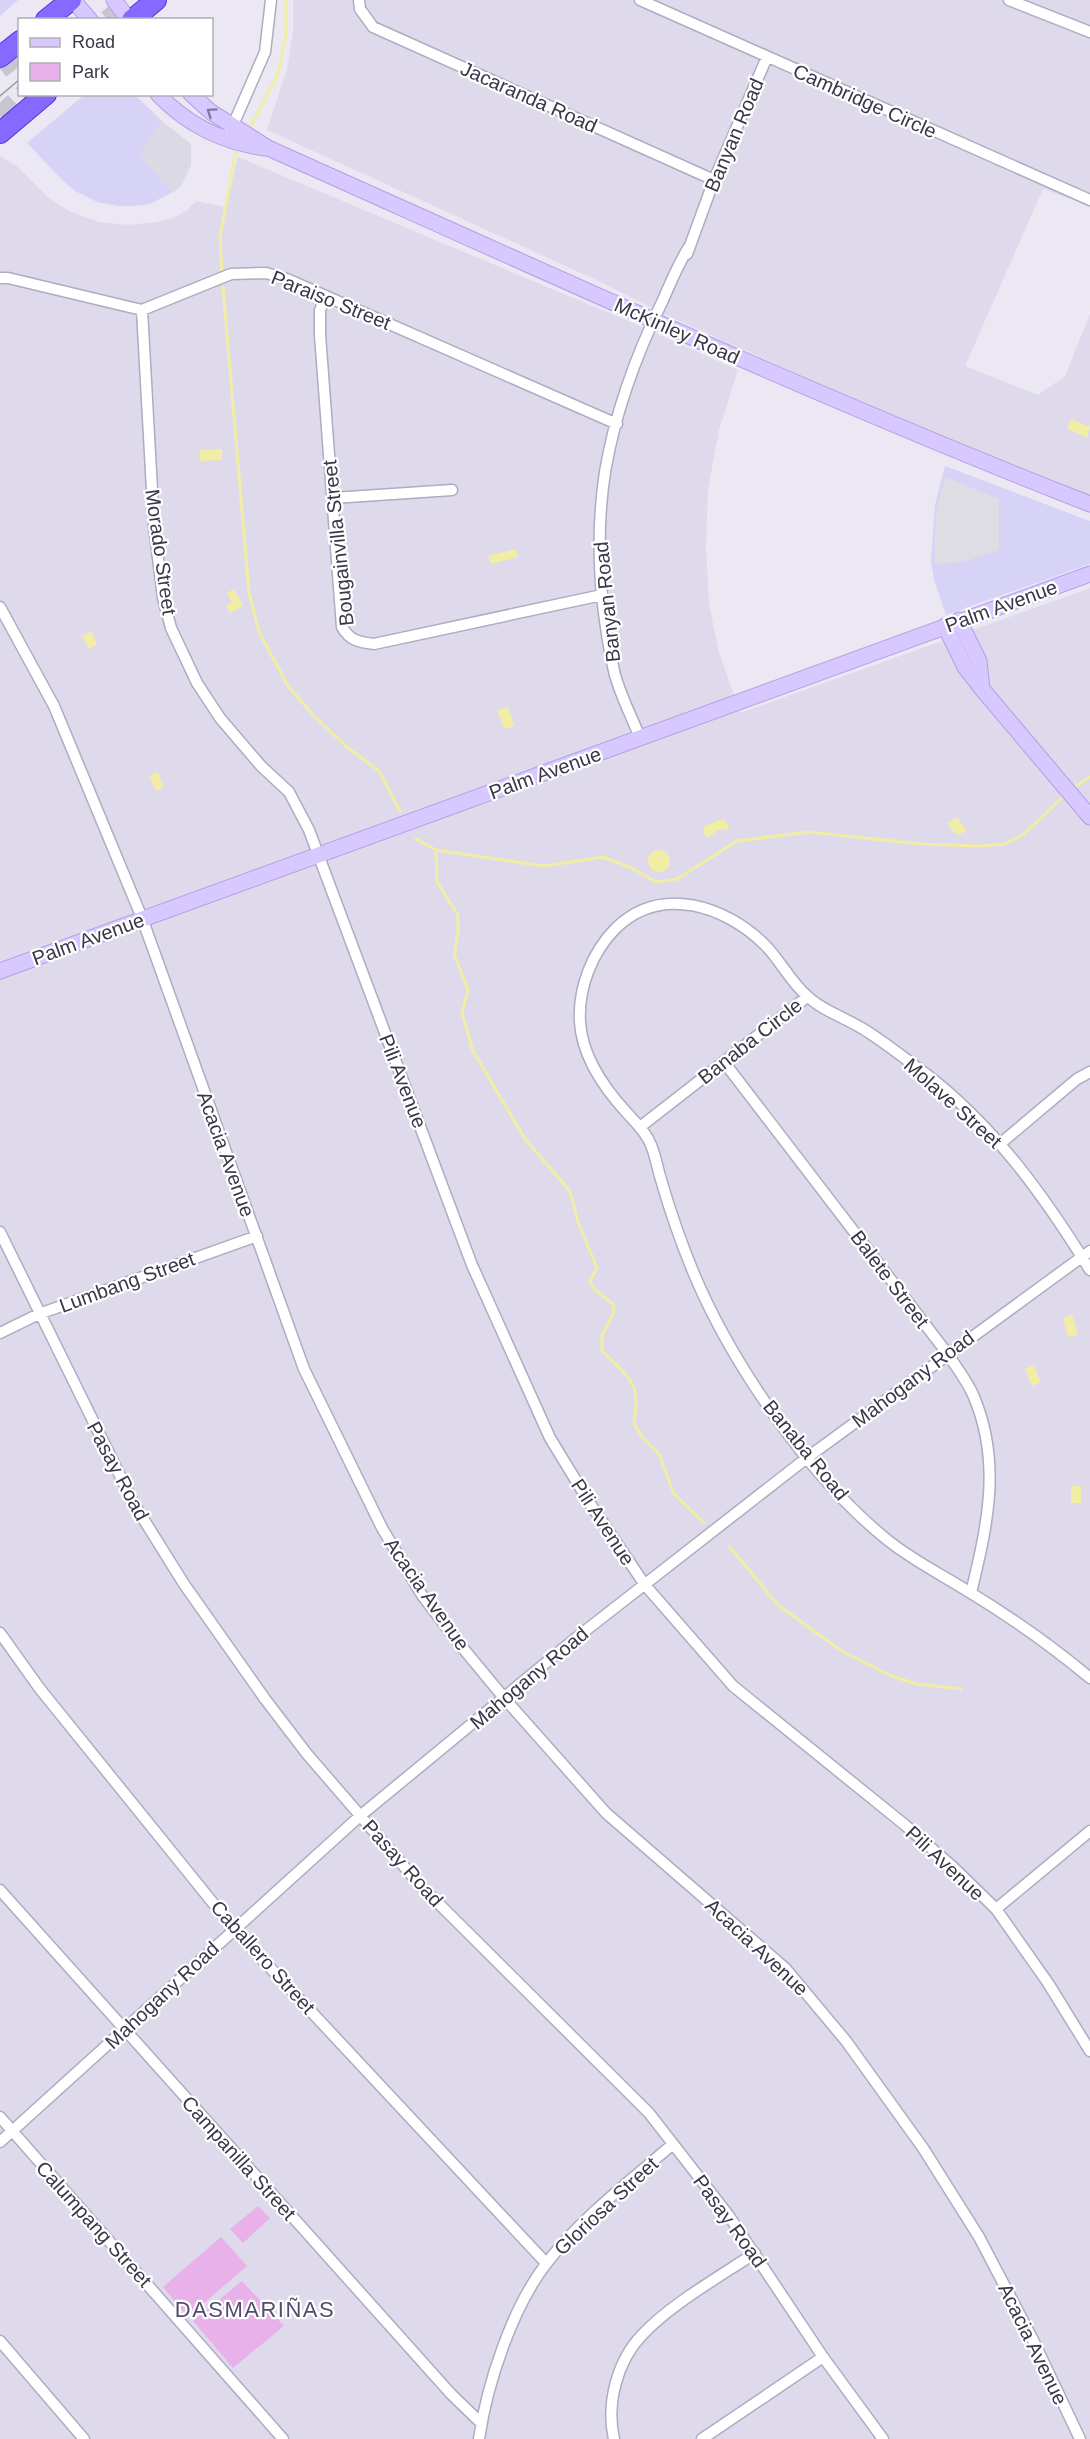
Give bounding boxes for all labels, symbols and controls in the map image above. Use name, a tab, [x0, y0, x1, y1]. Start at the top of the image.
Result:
legend	[18, 18, 213, 96]
text: Road	[72, 32, 115, 52]
street label: Jacaranda Road	[457, 57, 601, 137]
street label: Cambridge Circle	[790, 60, 940, 142]
text: Park	[72, 62, 110, 82]
street label: Banyan Road	[700, 75, 768, 195]
one-way arrow	[207, 108, 218, 119]
street label: Paraiso Street	[268, 266, 394, 334]
street label: McKinley Road	[611, 294, 743, 368]
street label: Bougainvilla Street	[318, 458, 358, 627]
street label: Morado Street	[141, 488, 181, 617]
street label: Banyan Road	[590, 541, 624, 663]
street label: Palm Avenue	[942, 576, 1060, 636]
street label: Palm Avenue	[486, 743, 604, 803]
street label: Palm Avenue	[29, 909, 147, 969]
street label: Banaba Circle	[694, 994, 806, 1088]
street label: Pili Avenue	[375, 1031, 431, 1131]
street label: Molave Street	[900, 1054, 1007, 1153]
street label: Acacia Avenue	[193, 1088, 259, 1220]
street label: Balete Street	[846, 1226, 934, 1332]
street label: Lumbang Street	[56, 1247, 198, 1317]
street label: Mahogany Road	[848, 1326, 978, 1432]
street label: Banaba Road	[759, 1396, 853, 1504]
street label: Pasay Road	[83, 1418, 153, 1524]
street label: Pili Avenue	[567, 1475, 639, 1569]
street label: Acacia Avenue	[380, 1534, 474, 1654]
street label: Mahogany Road	[466, 1622, 592, 1734]
street label: Pasay Road	[358, 1815, 448, 1911]
street label: Pili Avenue	[901, 1821, 989, 1905]
street label: Acacia Avenue	[701, 1894, 813, 2000]
street label: Caballero Street	[206, 1896, 320, 2018]
street label: Mahogany Road	[101, 1937, 223, 2053]
street label: Campanilla Street	[178, 2092, 301, 2225]
street label: Gloriosa Street	[550, 2152, 663, 2260]
street label: Calumpang Street	[32, 2157, 156, 2292]
street label: Pasay Road	[689, 2170, 771, 2272]
street label: Acacia Avenue	[994, 2280, 1072, 2408]
district label: DASMARIÑAS	[175, 2297, 335, 2322]

